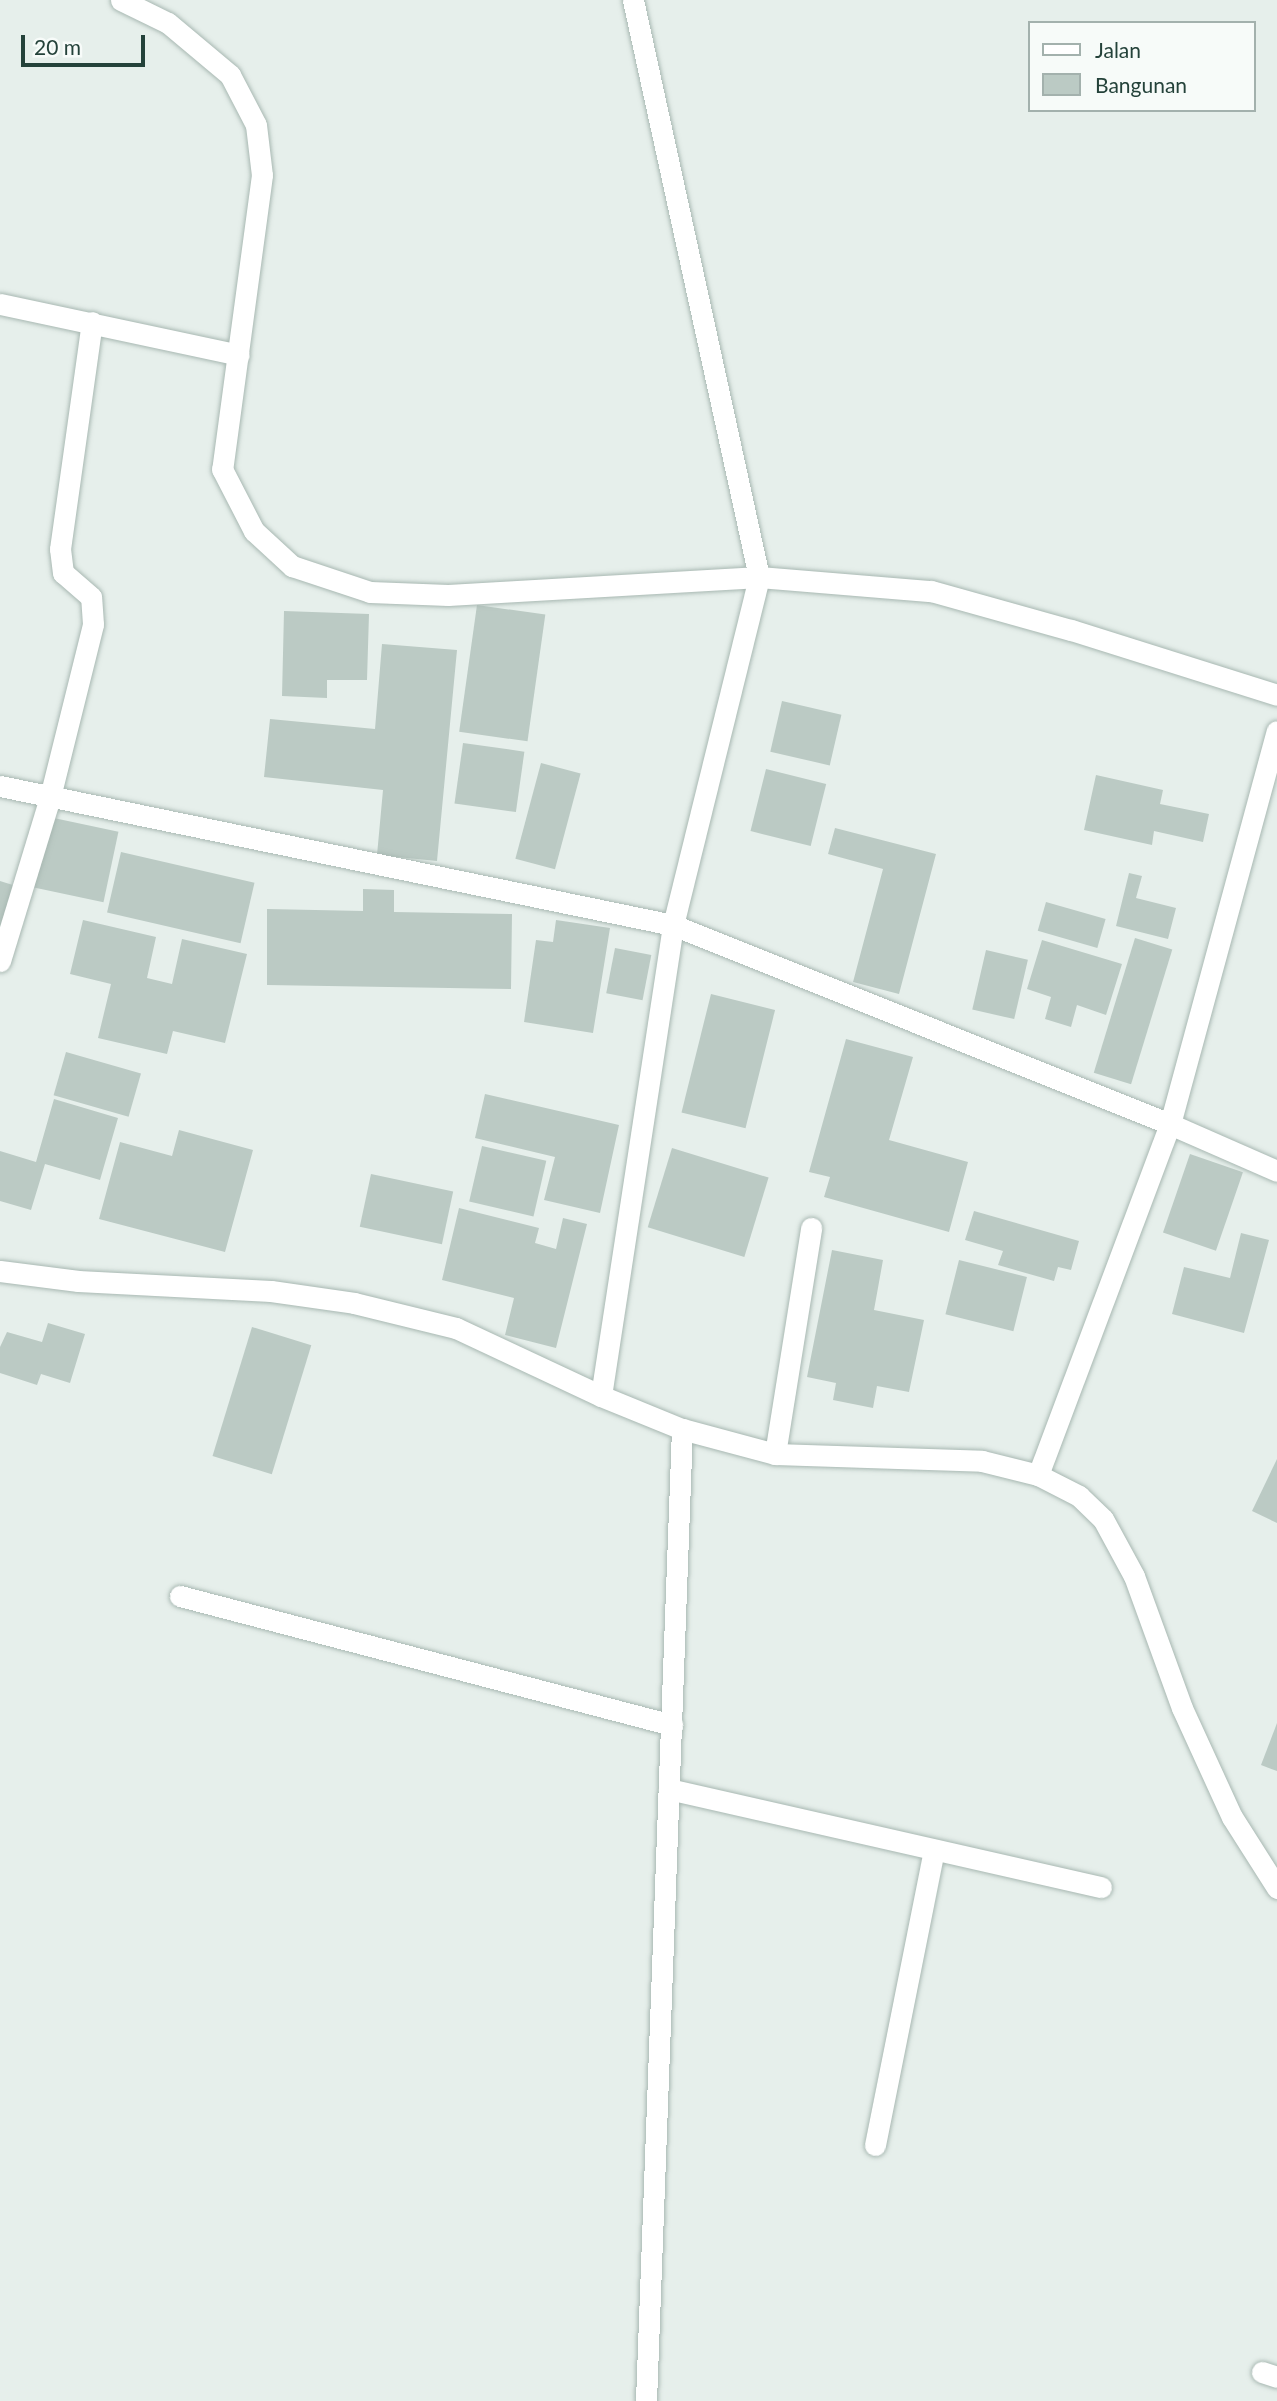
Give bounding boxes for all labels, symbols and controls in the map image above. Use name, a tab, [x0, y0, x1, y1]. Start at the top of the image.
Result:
scale bar	[24, 21, 149, 65]
legend	[1028, 21, 1256, 112]
text: 20 m	[34, 34, 81, 59]
text: Jalan	[1095, 37, 1141, 62]
text: Bangunan	[1095, 72, 1187, 97]

